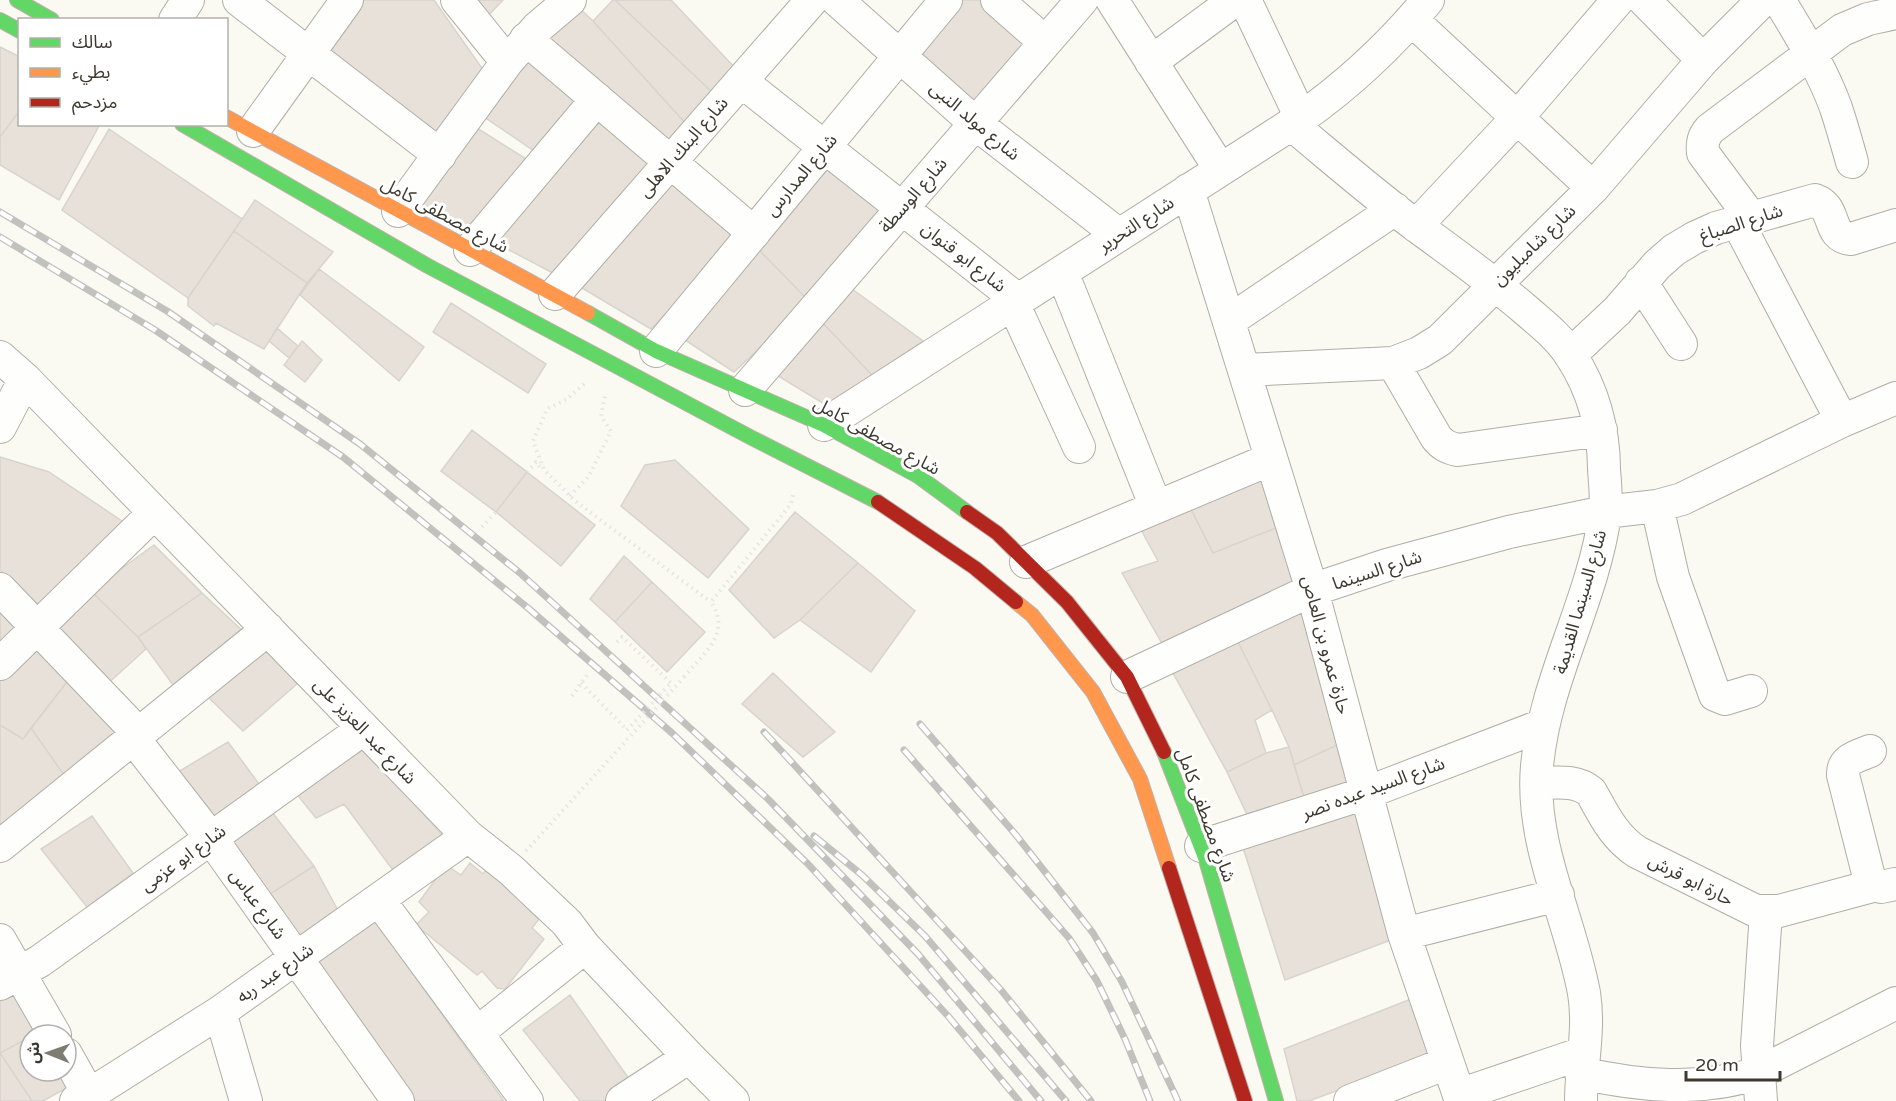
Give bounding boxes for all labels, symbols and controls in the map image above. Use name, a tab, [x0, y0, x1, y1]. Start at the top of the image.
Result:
legend	[18, 18, 228, 126]
text: سالك	[72, 31, 113, 53]
text: بطيء	[72, 61, 110, 85]
street label: شارع مولد النبى	[923, 77, 1025, 167]
text: مزدحم	[72, 91, 117, 115]
street label: شارع البنك الاهلى	[633, 92, 735, 204]
street label: شارع المدارس	[760, 129, 844, 223]
street label: شارع الوسطة	[874, 153, 954, 239]
street label: شارع مصطفى كامل	[376, 172, 512, 260]
street label: شارع التحرير	[1093, 191, 1180, 260]
street label: شارع الصباغ	[1697, 199, 1786, 250]
street label: شارع شامبليون	[1488, 200, 1582, 292]
street label: شارع ابو قنوان	[915, 217, 1011, 299]
street label: شارع مصطفى كامل	[808, 392, 944, 482]
street label: شارع السينما القديمة	[1549, 527, 1614, 678]
street label: شارع السينما	[1330, 545, 1425, 598]
street label: حارة عمرو بن العاص	[1297, 573, 1355, 717]
street label: شارع عبد العزيز على	[307, 673, 421, 791]
street label: شارع مصطفى كامل	[1169, 745, 1240, 886]
street label: شارع السيد عبده نصر	[1297, 752, 1449, 827]
street label: شارع ابو عزمى	[136, 820, 232, 899]
street label: حارة ابو قرش	[1645, 849, 1737, 911]
street label: شارع عباس	[223, 864, 291, 945]
street label: شارع عبد ربه	[232, 938, 319, 1010]
north arrow	[18, 1023, 78, 1083]
text: ش	[24, 1042, 44, 1064]
scale bar	[1686, 1044, 1780, 1082]
text: 20 m	[1695, 1054, 1739, 1076]

